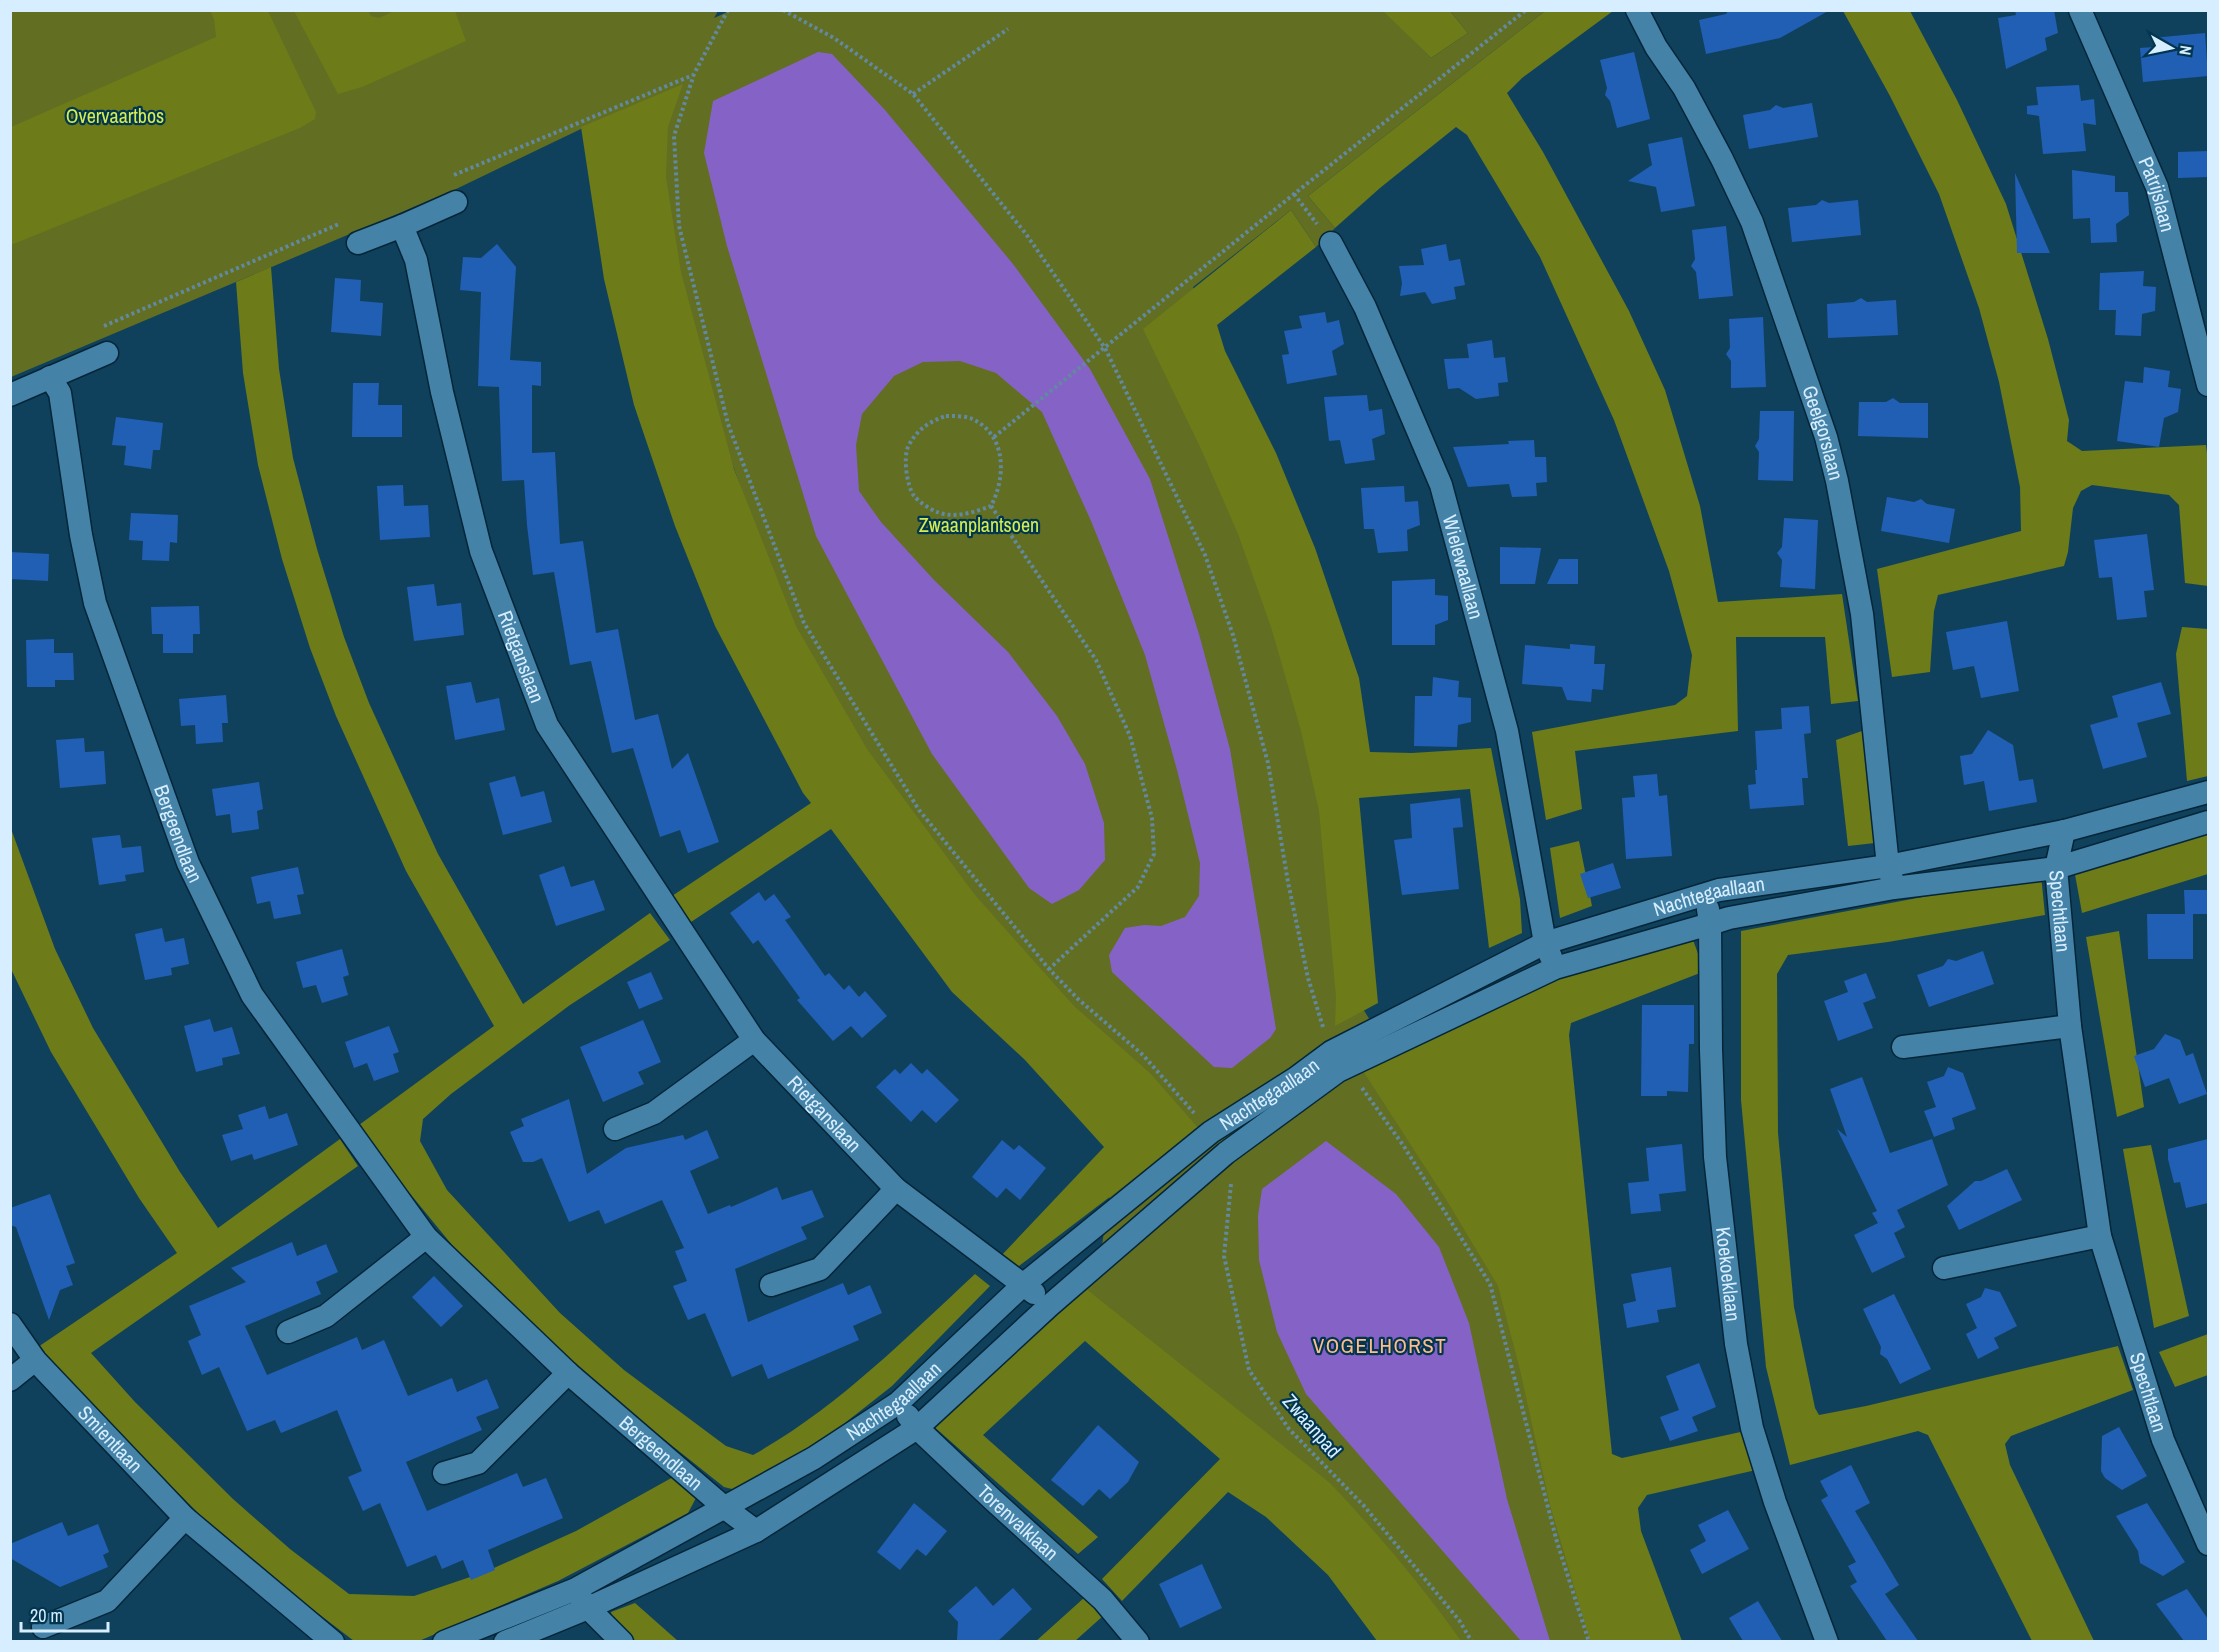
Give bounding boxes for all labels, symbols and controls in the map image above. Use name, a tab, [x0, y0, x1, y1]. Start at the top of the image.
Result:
north arrow	[2141, 18, 2201, 78]
text: N	[2174, 44, 2197, 57]
park label: Overvaartbos	[66, 102, 164, 129]
street label: Patrijslaan	[2132, 152, 2182, 235]
street label: Geelgorslaan	[1796, 382, 1850, 483]
park label: Zwaanplantsoen	[919, 511, 1039, 538]
street label: Wielewaallaan	[1437, 512, 1490, 622]
street label: Rietganslaan	[492, 606, 551, 706]
street label: Bergeendlaan	[148, 781, 209, 887]
street label: Spechtlaan	[2043, 869, 2077, 953]
street label: Nachtegaallaan	[1650, 870, 1766, 922]
street label: Nachtegaallaan	[1214, 1051, 1324, 1136]
street label: Rietganslaan	[782, 1069, 868, 1158]
street label: Koekoeklaan	[1710, 1225, 1747, 1323]
district label: VOGELHORST	[1313, 1331, 1447, 1360]
street label: Spechtlaan	[2124, 1349, 2174, 1435]
street label: Nachtegaallaan	[841, 1355, 947, 1446]
street label: Zwaanpad	[1277, 1388, 1348, 1463]
street label: Smientlaan	[72, 1399, 149, 1478]
street label: Bergeendlaan	[614, 1409, 709, 1496]
street label: Torenvalklaan	[972, 1478, 1065, 1566]
scale bar	[21, 1595, 108, 1633]
text: 20 m	[30, 1603, 63, 1628]

